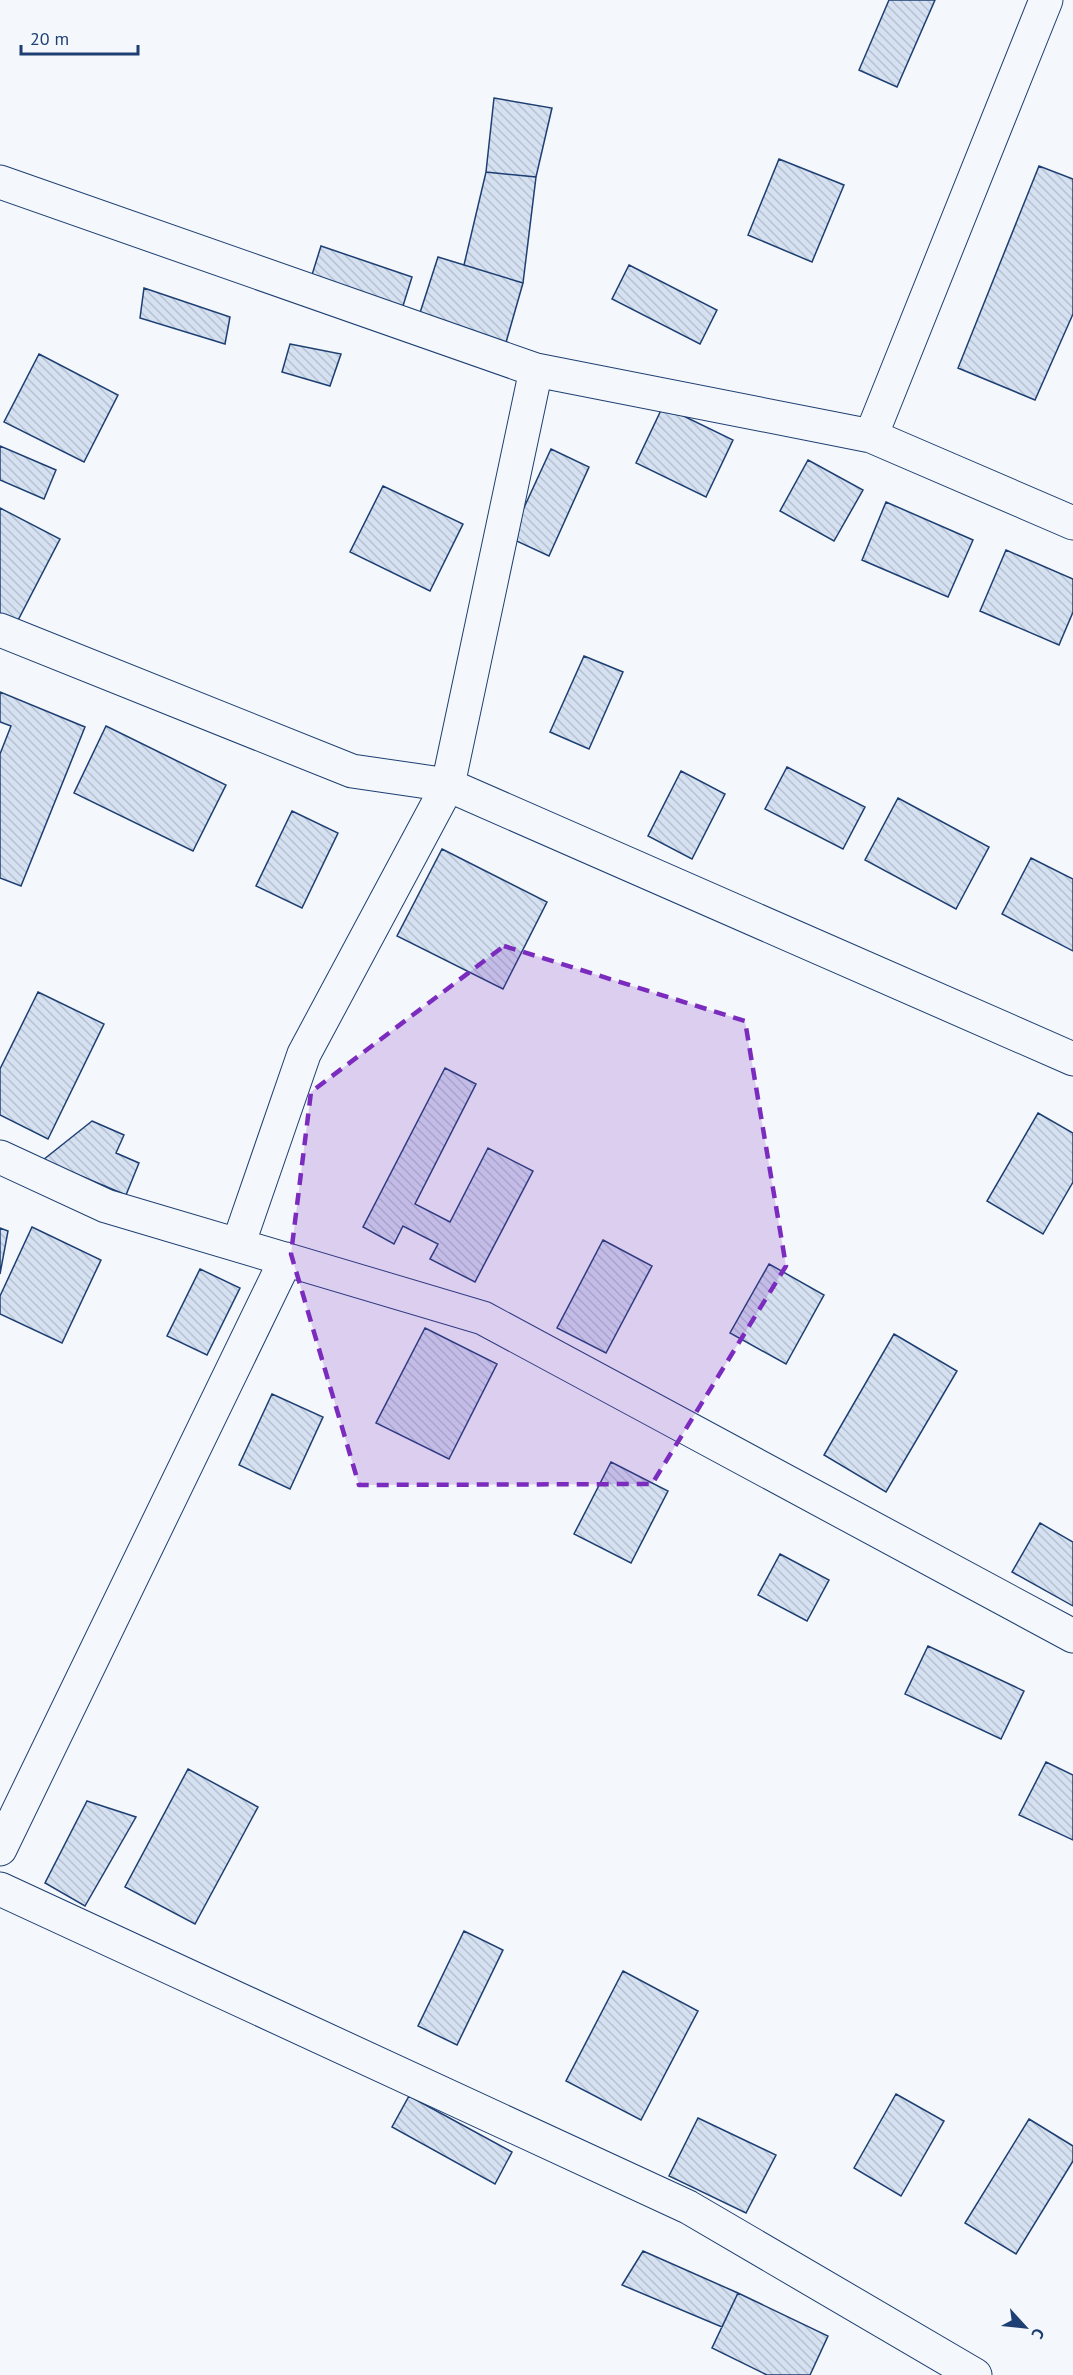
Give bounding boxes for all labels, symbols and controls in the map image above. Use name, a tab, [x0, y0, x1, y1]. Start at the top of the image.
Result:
scale bar	[21, 18, 138, 56]
text: 20 m	[30, 27, 69, 50]
north arrow	[995, 2297, 1055, 2357]
text: С	[1027, 2325, 1049, 2342]

